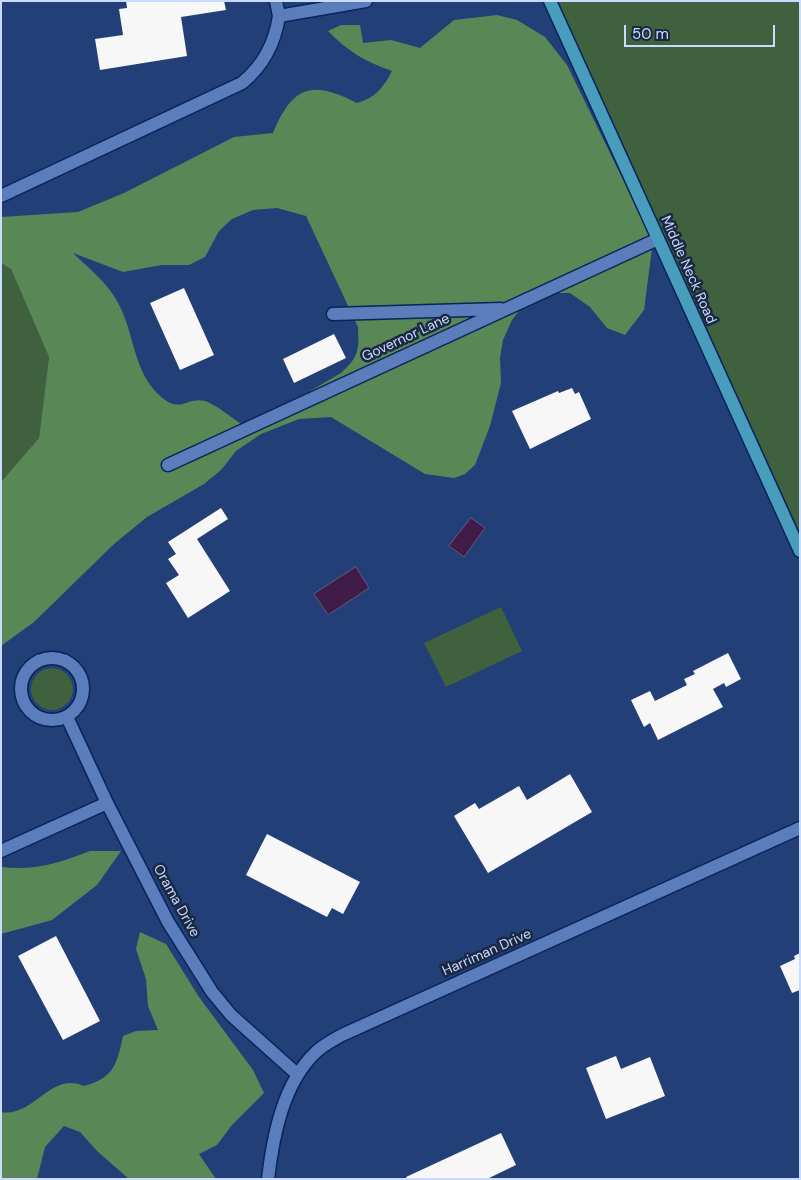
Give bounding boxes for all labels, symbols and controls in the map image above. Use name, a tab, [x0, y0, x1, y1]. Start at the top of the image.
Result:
scale bar	[626, 15, 777, 47]
text: 50 m	[632, 24, 669, 44]
street label: Middle Neck Road	[657, 213, 719, 327]
street label: Governor Lane	[359, 310, 453, 366]
street label: Orama Drive	[149, 862, 203, 940]
street label: Harriman Drive	[440, 926, 534, 980]

